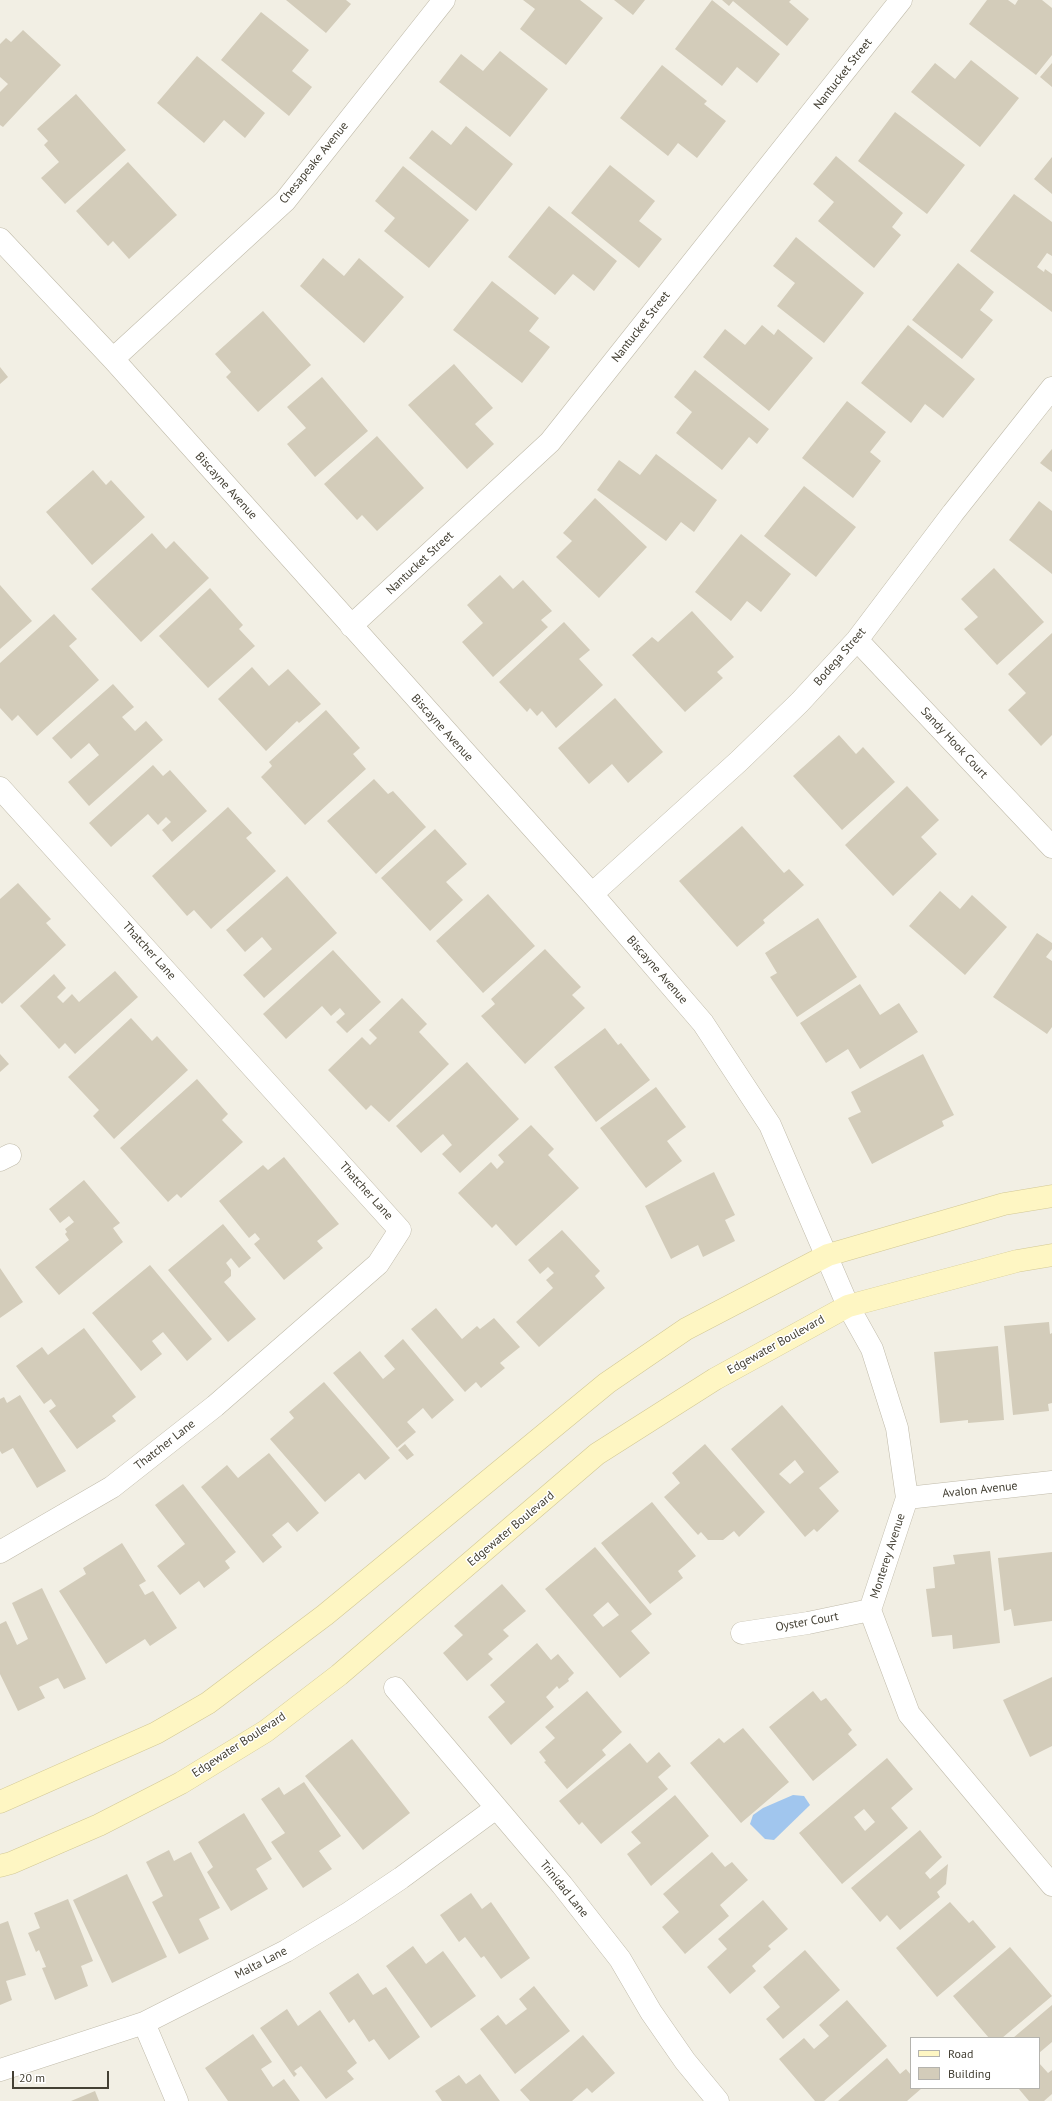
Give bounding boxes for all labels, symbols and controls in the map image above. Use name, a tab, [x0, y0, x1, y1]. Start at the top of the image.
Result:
street label: Nantucket Street	[811, 36, 875, 112]
street label: Chesapeake Avenue	[276, 119, 352, 207]
street label: Nantucket Street	[609, 289, 673, 365]
street label: Biscayne Avenue	[192, 449, 260, 523]
street label: Nantucket Street	[384, 528, 456, 598]
street label: Bodega Street	[811, 625, 869, 689]
street label: Biscayne Avenue	[408, 691, 476, 765]
street label: Sandy Hook Court	[917, 704, 991, 782]
street label: Thatcher Lane	[119, 919, 179, 983]
street label: Biscayne Avenue	[623, 933, 691, 1007]
street label: Thatcher Lane	[336, 1159, 396, 1223]
street label: Edgewater Boulevard	[725, 1312, 827, 1378]
street label: Thatcher Lane	[132, 1417, 198, 1473]
street label: Avalon Avenue	[942, 1479, 1018, 1501]
street label: Edgewater Boulevard	[465, 1488, 557, 1570]
street label: Monterey Avenue	[867, 1512, 909, 1600]
street label: Oyster Court	[774, 1609, 840, 1635]
street label: Edgewater Boulevard	[189, 1709, 289, 1781]
street label: Trinidad Lane	[537, 1858, 591, 1920]
street label: Malta Lane	[232, 1944, 290, 1982]
legend	[910, 2037, 1040, 2089]
text: Road	[948, 2046, 973, 2061]
scale bar	[14, 2063, 111, 2089]
text: Building	[948, 2066, 991, 2081]
text: 20 m	[19, 2070, 45, 2085]

